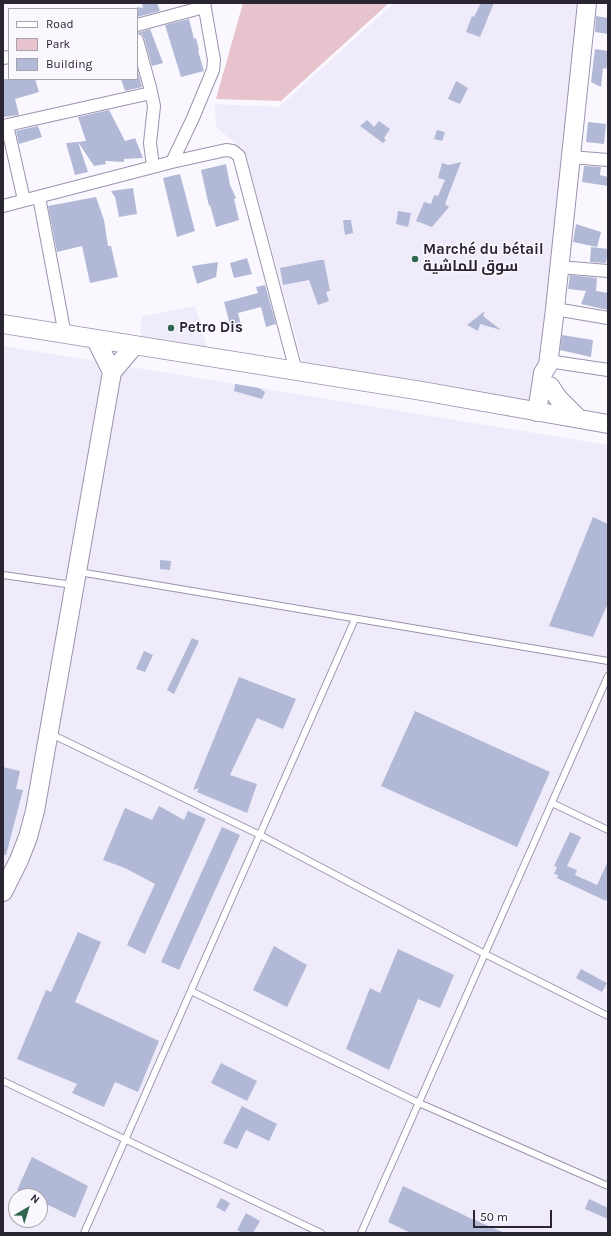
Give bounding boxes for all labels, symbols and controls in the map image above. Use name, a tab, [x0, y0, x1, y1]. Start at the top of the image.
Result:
legend	[8, 8, 138, 80]
text: Road	[46, 17, 74, 31]
text: Park	[46, 37, 70, 51]
text: Building	[46, 57, 92, 71]
place label: Marché du bétail سوق للماشية	[423, 241, 544, 276]
marker: Marché du bétail سوق للماشية	[410, 254, 420, 264]
place label: Petro Dis	[179, 319, 243, 337]
marker: Petro Dis	[166, 323, 176, 333]
north arrow	[8, 1188, 48, 1228]
text: N	[28, 1191, 42, 1206]
scale bar	[475, 1202, 554, 1228]
text: 50 m	[480, 1210, 508, 1224]

